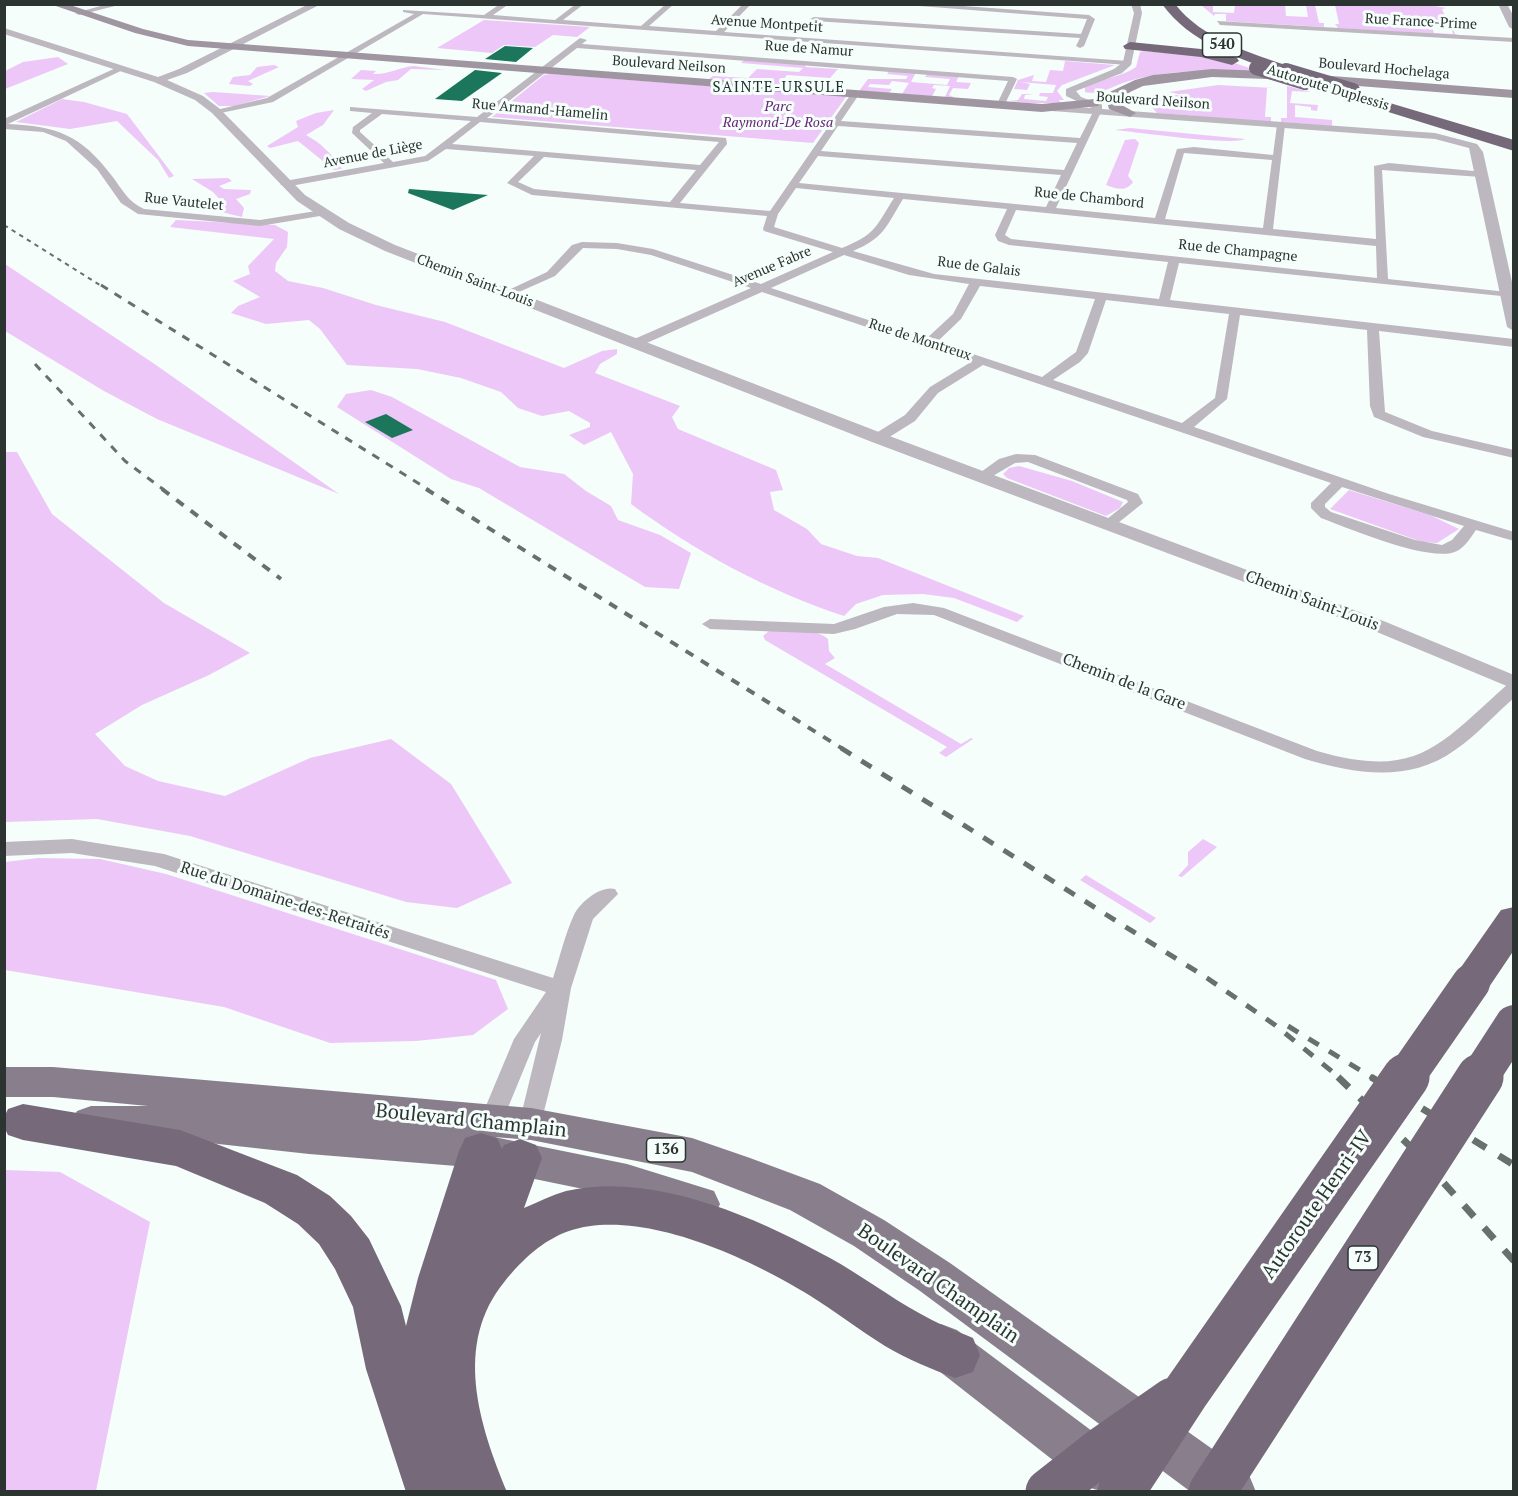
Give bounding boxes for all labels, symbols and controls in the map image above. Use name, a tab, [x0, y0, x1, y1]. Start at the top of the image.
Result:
street label: Rue France-Prime	[1365, 11, 1477, 33]
street label: Avenue Montpetit	[710, 12, 824, 36]
road number: 540	[1202, 33, 1242, 57]
street label: Rue de Namur	[764, 38, 854, 60]
street label: Boulevard Neilson	[612, 53, 726, 77]
street label: Boulevard Hochelaga	[1318, 55, 1450, 83]
street label: Autoroute Duplessis	[1265, 61, 1391, 115]
district label: SAINTE-URSULE	[712, 79, 846, 97]
street label: Boulevard Neilson	[1096, 89, 1210, 113]
street label: Rue Armand-Hamelin	[471, 96, 609, 124]
park label: Parc Raymond-De Rosa	[723, 99, 833, 132]
street label: Avenue de Liège	[322, 136, 424, 172]
street label: Rue de Chambord	[1033, 184, 1145, 212]
street label: Rue Vautelet	[144, 189, 224, 215]
street label: Rue de Champagne	[1178, 236, 1298, 266]
street label: Avenue Fabre	[730, 243, 814, 291]
street label: Chemin Saint-Louis	[414, 251, 536, 311]
street label: Rue de Galais	[936, 254, 1022, 280]
street label: Rue de Montreux	[867, 316, 973, 364]
street label: Chemin Saint-Louis	[1243, 567, 1381, 635]
street label: Chemin de la Gare	[1060, 650, 1188, 714]
street label: Rue du Domaine-des-Retraités	[178, 858, 392, 944]
street label: Boulevard Champlain	[374, 1099, 568, 1143]
street label: Autoroute Henri-IV	[1257, 1126, 1377, 1284]
road number: 136	[646, 1138, 686, 1162]
street label: Boulevard Champlain	[853, 1219, 1023, 1349]
road number: 73	[1348, 1246, 1378, 1270]

